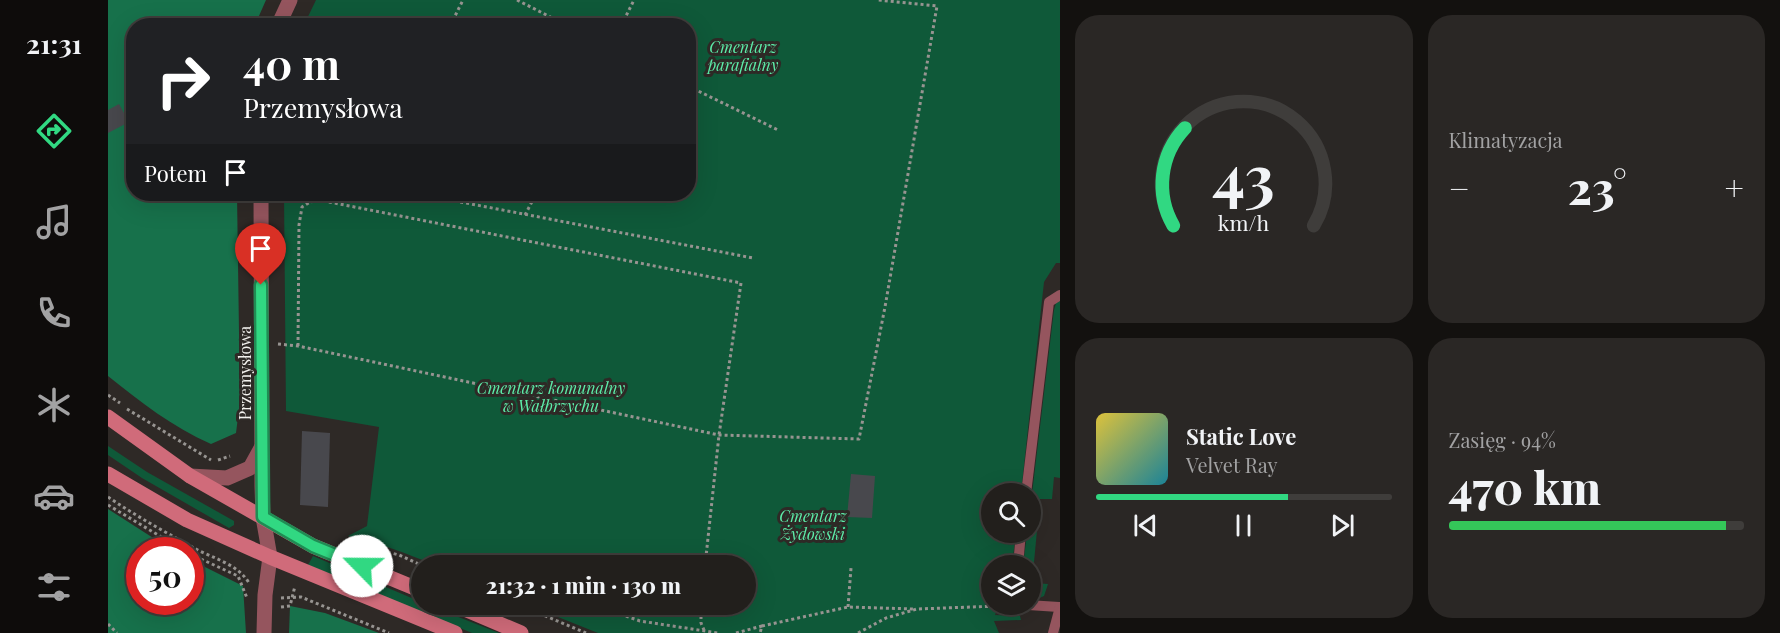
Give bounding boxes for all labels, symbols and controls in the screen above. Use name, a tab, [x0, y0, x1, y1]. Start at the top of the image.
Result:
text: 21:31	[26, 25, 82, 61]
text: 40 m	[243, 35, 340, 91]
park label: Cmentarz parafialny	[705, 36, 779, 75]
icon: right	[144, 42, 222, 120]
text: Przemysłowa	[243, 89, 403, 125]
icon: directions	[33, 110, 75, 152]
text: Klimatyzacja	[1449, 126, 1563, 153]
text: 43	[1213, 132, 1275, 216]
icon: arrive	[219, 156, 252, 189]
text: 23°	[1568, 156, 1627, 216]
text: Potem	[144, 158, 207, 188]
text: −	[1449, 165, 1470, 209]
text: +	[1725, 165, 1744, 209]
icon: music	[33, 201, 75, 243]
text: km/h	[1218, 208, 1270, 236]
pin	[235, 223, 286, 285]
icon: arrive	[244, 232, 277, 265]
icon: phone	[33, 292, 75, 334]
street label: Przemysłowa	[234, 326, 255, 420]
park label: Cmentarz komunalny w Wałbrzychu	[477, 377, 626, 416]
icon: climate	[33, 384, 75, 426]
text: Static Love	[1186, 421, 1296, 451]
text: Zasięg · 94%	[1449, 426, 1556, 453]
text: Velvet Ray	[1186, 451, 1278, 478]
text: 470 km	[1449, 456, 1601, 516]
icon: car	[33, 475, 75, 517]
map controls	[981, 483, 1041, 615]
button: search	[981, 483, 1041, 543]
park label: Cmentarz Żydowski	[779, 505, 848, 544]
icon: previous	[1129, 509, 1162, 542]
icon: pause	[1227, 509, 1260, 542]
icon: next	[1326, 509, 1359, 542]
position arrow	[330, 534, 394, 598]
speed limit sign: 50	[126, 537, 204, 615]
button: layers	[981, 555, 1041, 615]
icon: filters	[33, 566, 75, 608]
text: 21:32 · 1 min · 130 m	[486, 570, 681, 600]

